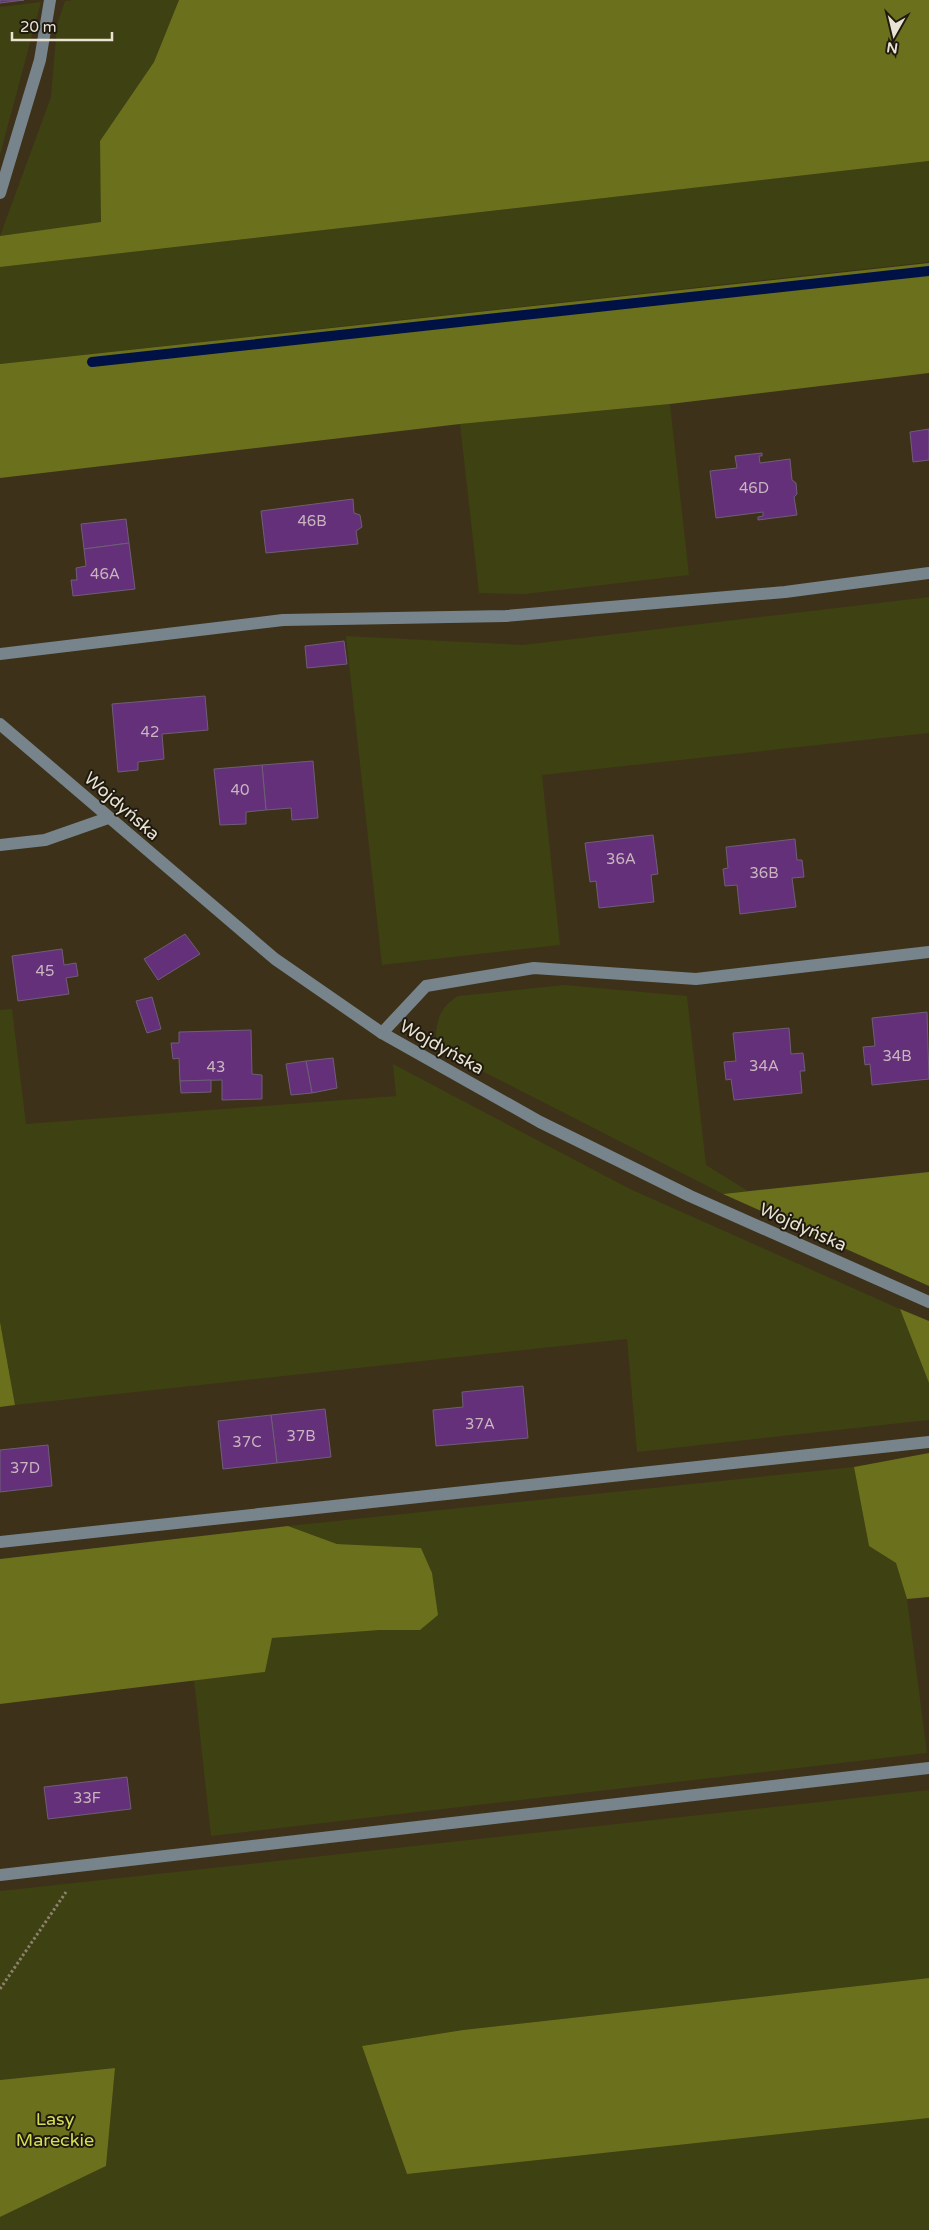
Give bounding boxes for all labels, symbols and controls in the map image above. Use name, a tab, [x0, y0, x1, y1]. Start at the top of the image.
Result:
scale bar	[12, 10, 112, 42]
north arrow	[869, 10, 919, 60]
text: 20 m	[20, 18, 57, 36]
text: N	[886, 38, 899, 57]
house number: 46D	[739, 479, 769, 497]
house number: 46B	[297, 512, 327, 530]
house number: 46A	[90, 565, 120, 583]
house number: 42	[141, 723, 159, 741]
street label: Wojdyńska	[80, 767, 164, 845]
house number: 40	[231, 781, 249, 799]
house number: 36A	[606, 850, 636, 868]
house number: 36B	[749, 864, 779, 882]
house number: 45	[36, 962, 54, 980]
street label: Wojdyńska	[396, 1015, 488, 1079]
house number: 34B	[882, 1047, 912, 1065]
house number: 34A	[749, 1057, 779, 1075]
house number: 43	[207, 1058, 225, 1076]
street label: Wojdyńska	[756, 1198, 850, 1256]
house number: 37A	[465, 1415, 495, 1433]
house number: 37B	[286, 1427, 316, 1445]
house number: 37C	[232, 1433, 262, 1451]
house number: 37D	[10, 1459, 40, 1477]
house number: 33F	[73, 1789, 101, 1807]
park label: Lasy Mareckie	[16, 2108, 94, 2151]

